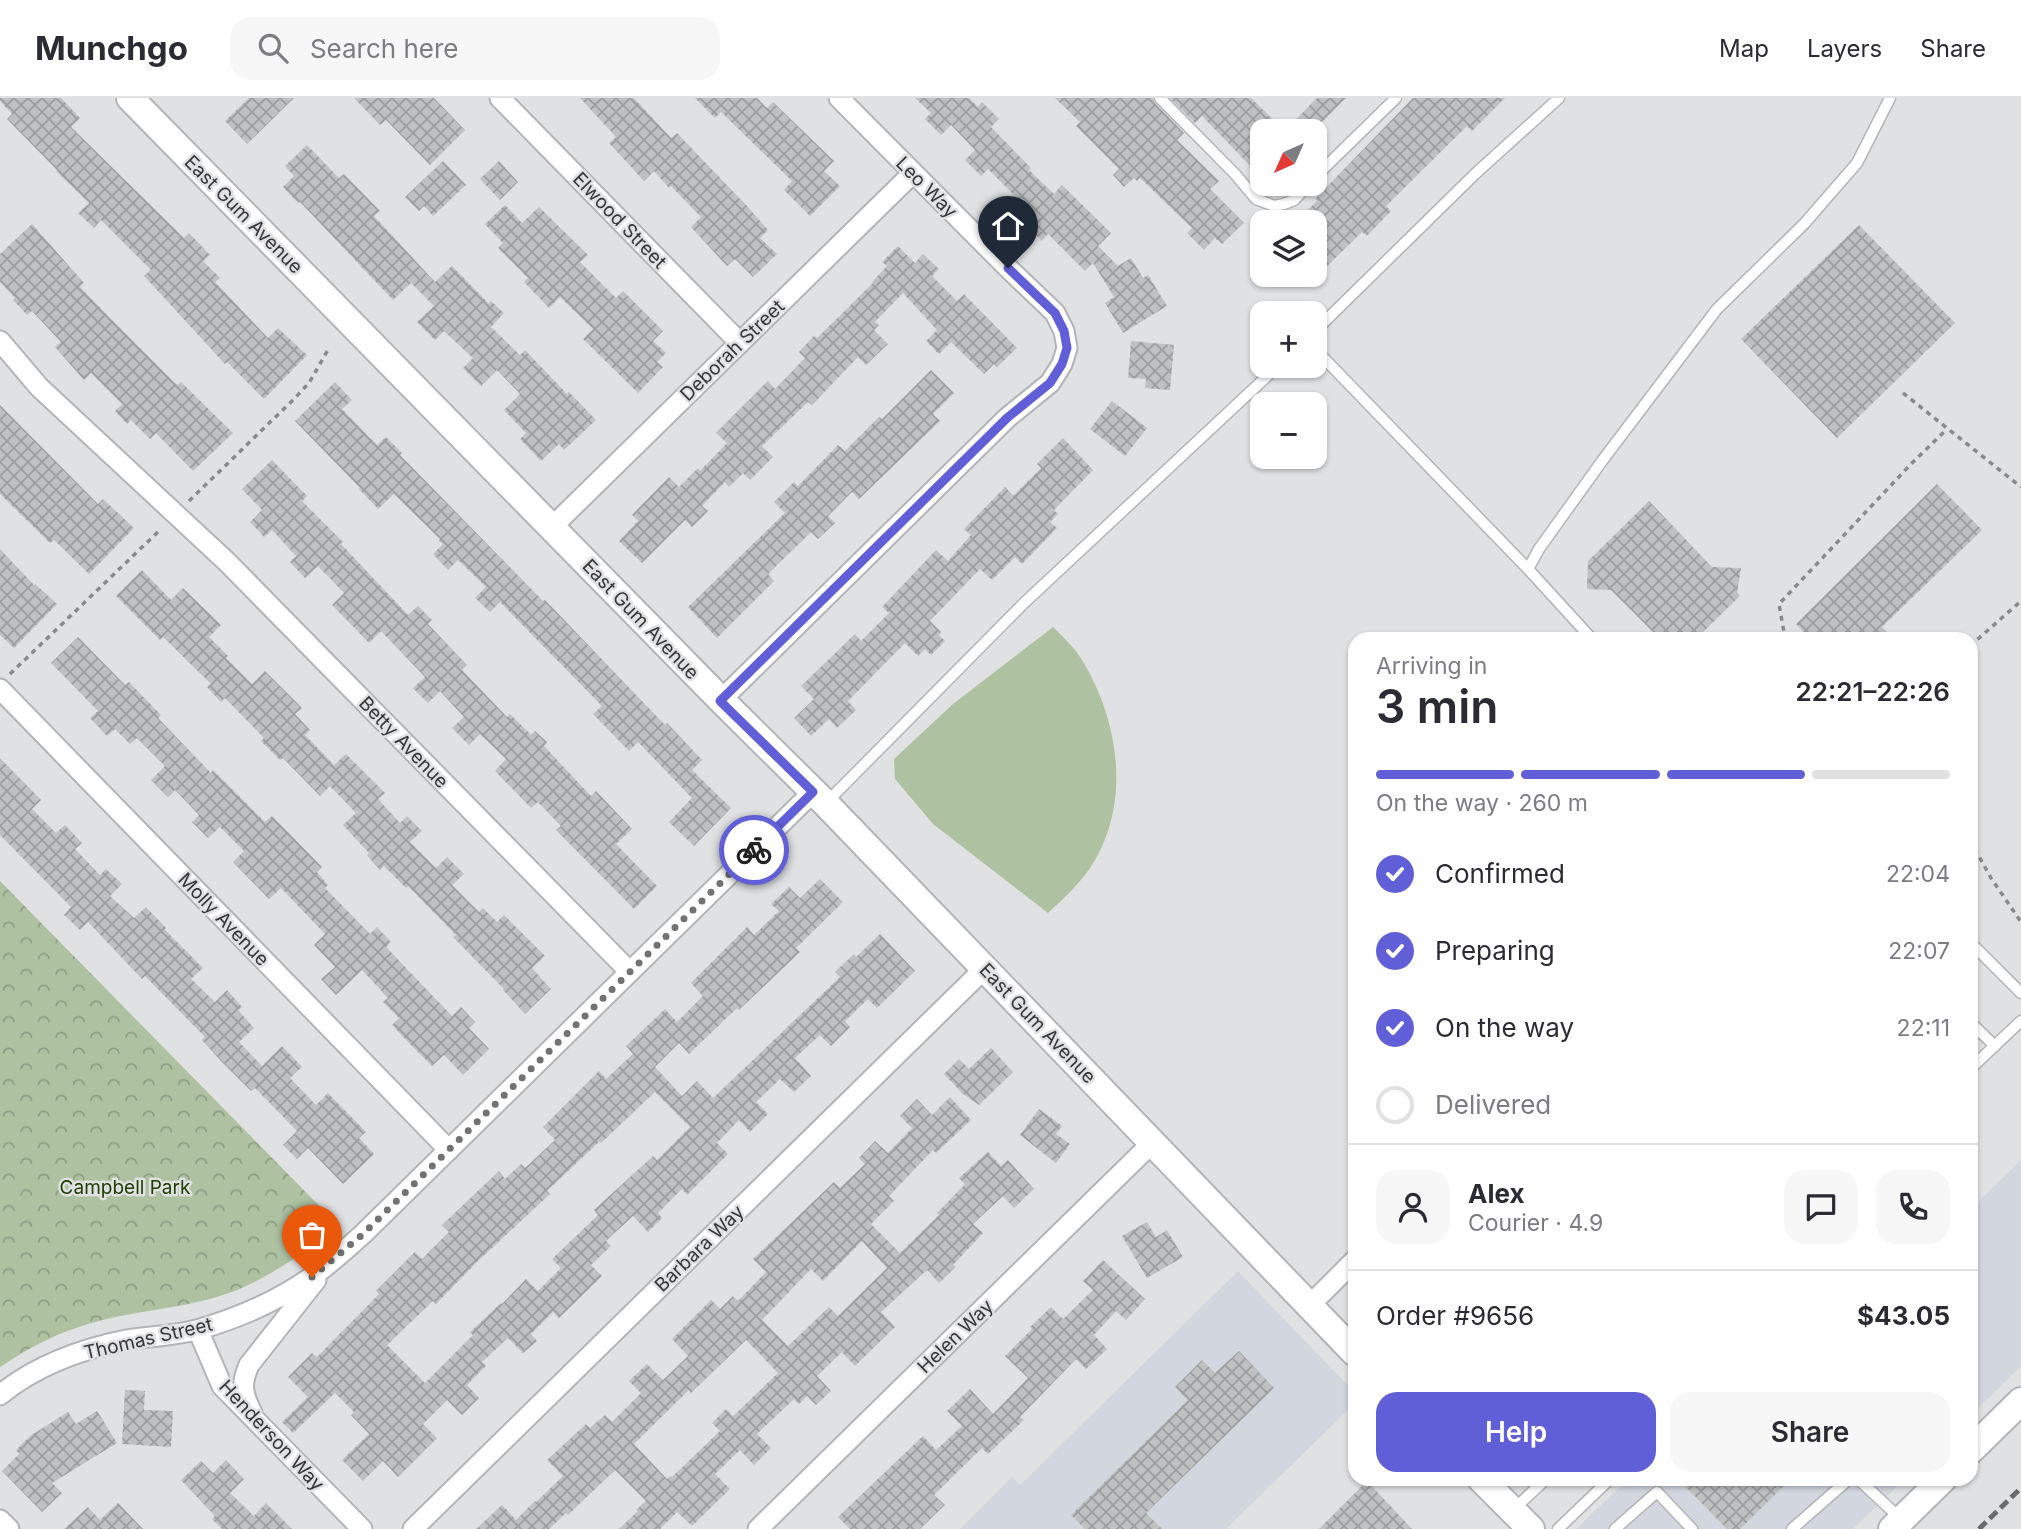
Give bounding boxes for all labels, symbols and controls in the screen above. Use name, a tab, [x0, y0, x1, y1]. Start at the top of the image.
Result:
search box	[230, 17, 720, 80]
text: Munchgo	[35, 28, 188, 68]
icon: search	[254, 29, 292, 67]
text: Search here	[310, 33, 459, 64]
text: Map	[1719, 34, 1769, 63]
text: Layers	[1807, 34, 1882, 63]
text: Share	[1920, 34, 1986, 63]
north arrow	[1250, 119, 1326, 196]
map controls	[1250, 119, 1327, 469]
street label: East Gum Avenue	[180, 150, 308, 278]
street label: Leo Way	[891, 152, 962, 223]
street label: Elwood Street	[568, 168, 671, 273]
pin	[978, 196, 1038, 268]
icon: home	[989, 207, 1027, 245]
button: layers	[1250, 210, 1327, 287]
street label: Deborah Street	[675, 295, 789, 406]
button: +	[1250, 301, 1327, 378]
button: −	[1250, 392, 1327, 469]
street label: East Gum Avenue	[578, 555, 704, 684]
text: Arriving in	[1376, 652, 1487, 680]
text: 22:21–22:26	[1796, 676, 1950, 707]
text: 3 min	[1376, 678, 1498, 734]
street label: Betty Avenue	[354, 692, 453, 793]
text: On the way · 260 m	[1376, 789, 1588, 817]
courier	[719, 815, 789, 885]
icon: bike	[735, 831, 773, 869]
icon: check	[1376, 855, 1414, 893]
text: Confirmed	[1435, 858, 1565, 889]
text: 22:04	[1886, 860, 1950, 888]
street label: Molly Avenue	[173, 868, 274, 971]
icon: check	[1376, 932, 1414, 970]
text: Preparing	[1435, 935, 1555, 966]
text: 22:07	[1888, 937, 1950, 965]
street label: East Gum Avenue	[975, 959, 1101, 1088]
icon: check	[1376, 1009, 1414, 1047]
text: On the way	[1435, 1012, 1574, 1043]
text: 22:11	[1897, 1014, 1950, 1042]
text: Delivered	[1435, 1089, 1551, 1120]
button: person	[1376, 1170, 1450, 1244]
button: chat	[1784, 1170, 1858, 1244]
button: phone	[1876, 1170, 1950, 1244]
park label: Campbell Park	[60, 1176, 191, 1199]
text: Alex	[1468, 1178, 1525, 1209]
street label: Barbara Way	[650, 1200, 749, 1297]
pin	[282, 1205, 342, 1277]
text: Courier · 4.9	[1468, 1209, 1603, 1237]
icon: bag	[293, 1216, 331, 1254]
street label: Helen Way	[913, 1294, 998, 1378]
text: Order #9656	[1376, 1300, 1534, 1331]
text: $43.05	[1857, 1300, 1950, 1331]
street label: Thomas Street	[82, 1313, 215, 1364]
street label: Henderson Way	[214, 1375, 329, 1496]
button: Help	[1376, 1392, 1656, 1472]
button: Share	[1670, 1392, 1950, 1472]

